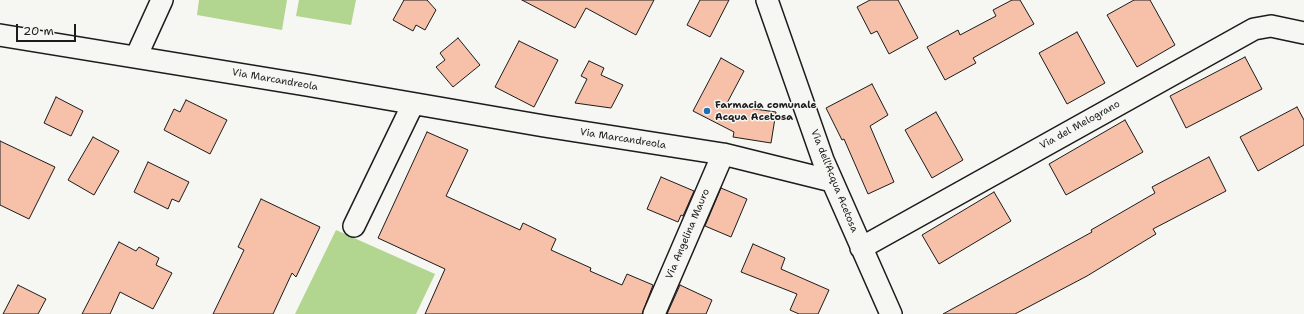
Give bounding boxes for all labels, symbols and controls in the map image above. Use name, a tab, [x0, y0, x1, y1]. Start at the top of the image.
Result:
scale bar	[18, 16, 78, 42]
text: 20 m	[23, 23, 54, 39]
street label: Via Marcandreola	[231, 67, 319, 93]
street label: Via del Melograno	[1038, 98, 1122, 152]
place label: Farmacia comunale Acqua Acetosa	[715, 99, 817, 122]
marker: Farmacia comunale Acqua Acetosa	[702, 106, 712, 116]
street label: Via Marcandreola	[579, 126, 667, 152]
street label: Via dell'Acqua Acetosa	[808, 128, 860, 234]
street label: Via Angelina Mauro	[664, 187, 712, 281]

